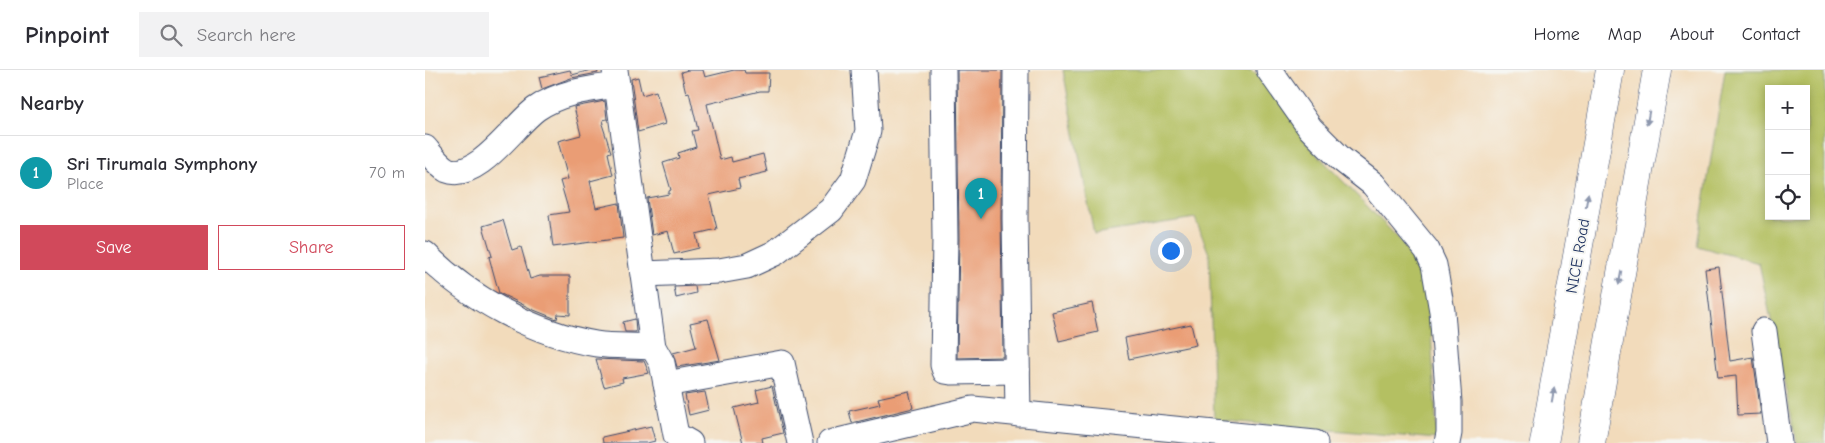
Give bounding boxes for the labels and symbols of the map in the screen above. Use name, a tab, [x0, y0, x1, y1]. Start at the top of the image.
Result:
one-way arrow	[1644, 110, 1652, 126]
pin: 1	[965, 178, 997, 219]
one-way arrow	[1583, 192, 1591, 208]
street label: NICE Road	[1563, 217, 1593, 295]
your location	[1158, 238, 1184, 264]
one-way arrow	[1616, 270, 1624, 286]
one-way arrow	[1549, 387, 1557, 403]

